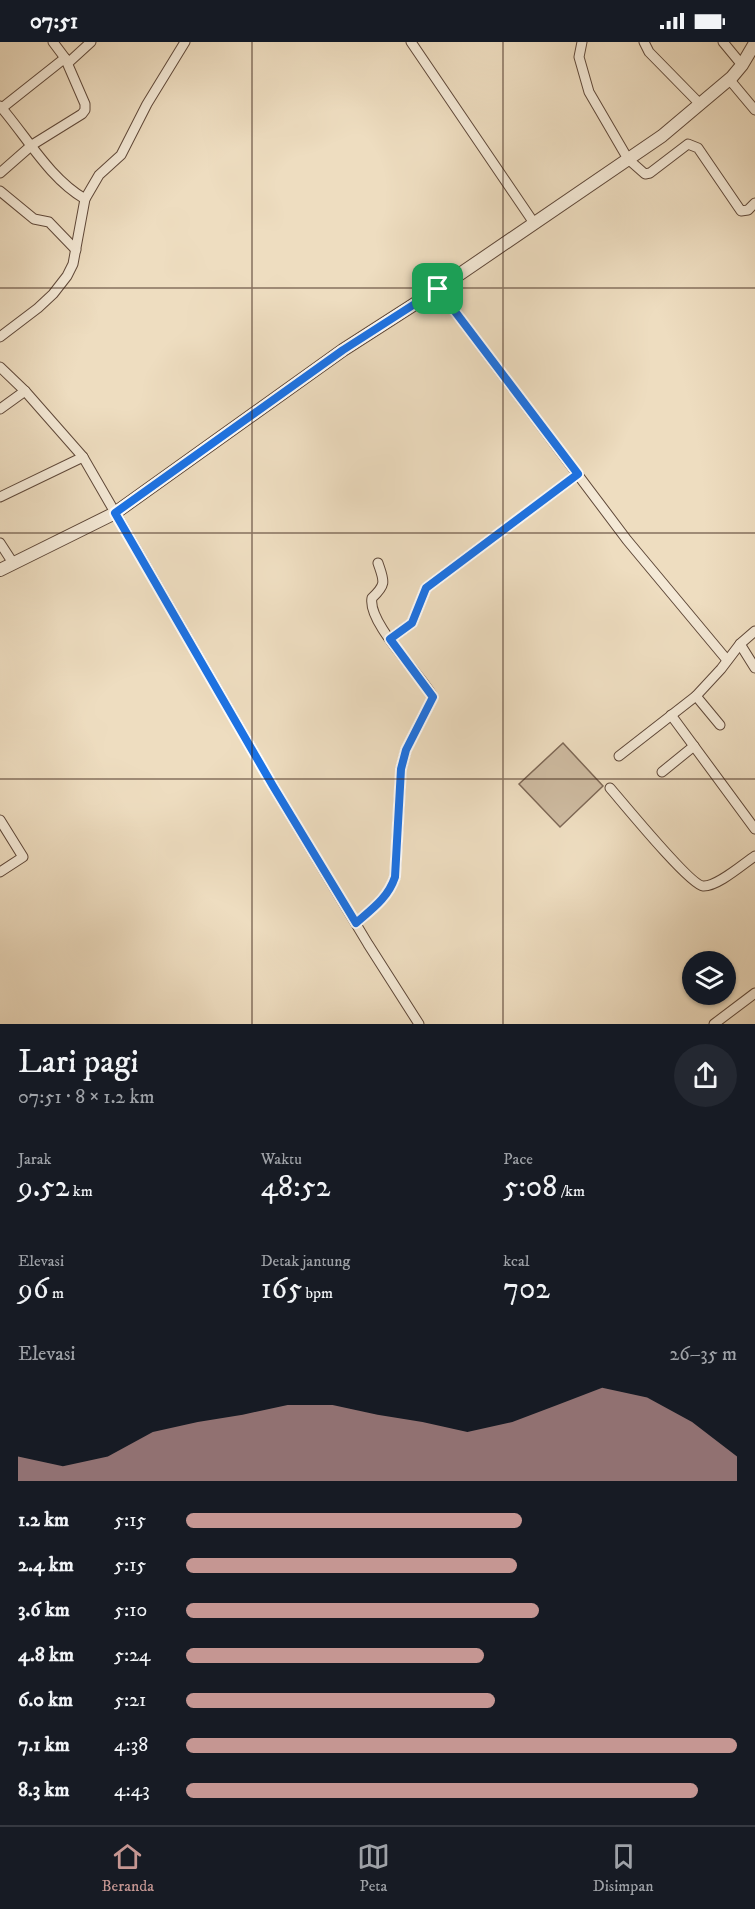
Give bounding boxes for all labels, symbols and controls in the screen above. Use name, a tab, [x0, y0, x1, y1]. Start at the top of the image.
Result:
text: 07:51	[30, 8, 78, 35]
pin	[412, 263, 463, 314]
icon: arrive	[421, 272, 454, 305]
map controls	[682, 951, 736, 1005]
button: layers	[682, 951, 736, 1005]
text: Lari pagi	[18, 1042, 139, 1083]
button: share	[674, 1044, 737, 1107]
text: 07:51 · 8 × 1.2 km	[18, 1085, 154, 1110]
text: Jarak	[18, 1149, 52, 1169]
text: Waktu	[261, 1149, 302, 1169]
text: Pace	[503, 1149, 533, 1169]
text: 9.52	[18, 1169, 69, 1206]
text: 48:52	[261, 1169, 330, 1206]
text: 5:08	[503, 1169, 557, 1206]
text: km	[69, 1181, 93, 1201]
text: /km	[557, 1181, 585, 1201]
text: Elevasi	[18, 1251, 64, 1271]
text: Detak jantung	[261, 1251, 350, 1271]
text: kcal	[503, 1251, 530, 1271]
text: 96	[18, 1271, 49, 1308]
text: 165	[261, 1271, 302, 1308]
text: 702	[503, 1271, 550, 1308]
text: m	[49, 1283, 64, 1303]
text: bpm	[302, 1283, 333, 1303]
text: Elevasi	[18, 1342, 76, 1367]
text: 26–35 m	[670, 1342, 737, 1367]
text: 1.2 km	[18, 1508, 69, 1533]
text: 5:15	[114, 1508, 146, 1533]
text: 2.4 km	[18, 1553, 74, 1578]
text: 5:15	[114, 1553, 146, 1578]
text: 3.6 km	[18, 1598, 70, 1623]
text: 5:10	[114, 1598, 147, 1623]
text: 4.8 km	[18, 1643, 74, 1668]
text: 5:24	[114, 1643, 151, 1668]
text: 6.0 km	[18, 1688, 73, 1713]
text: 5:21	[114, 1688, 146, 1713]
text: 7.1 km	[18, 1733, 70, 1758]
text: 4:38	[114, 1733, 148, 1758]
text: 8.3 km	[18, 1778, 69, 1803]
text: 4:43	[114, 1778, 150, 1803]
tab: Beranda	[101, 1840, 154, 1896]
tab: Peta	[357, 1840, 390, 1896]
tab: Disimpan	[593, 1840, 654, 1896]

